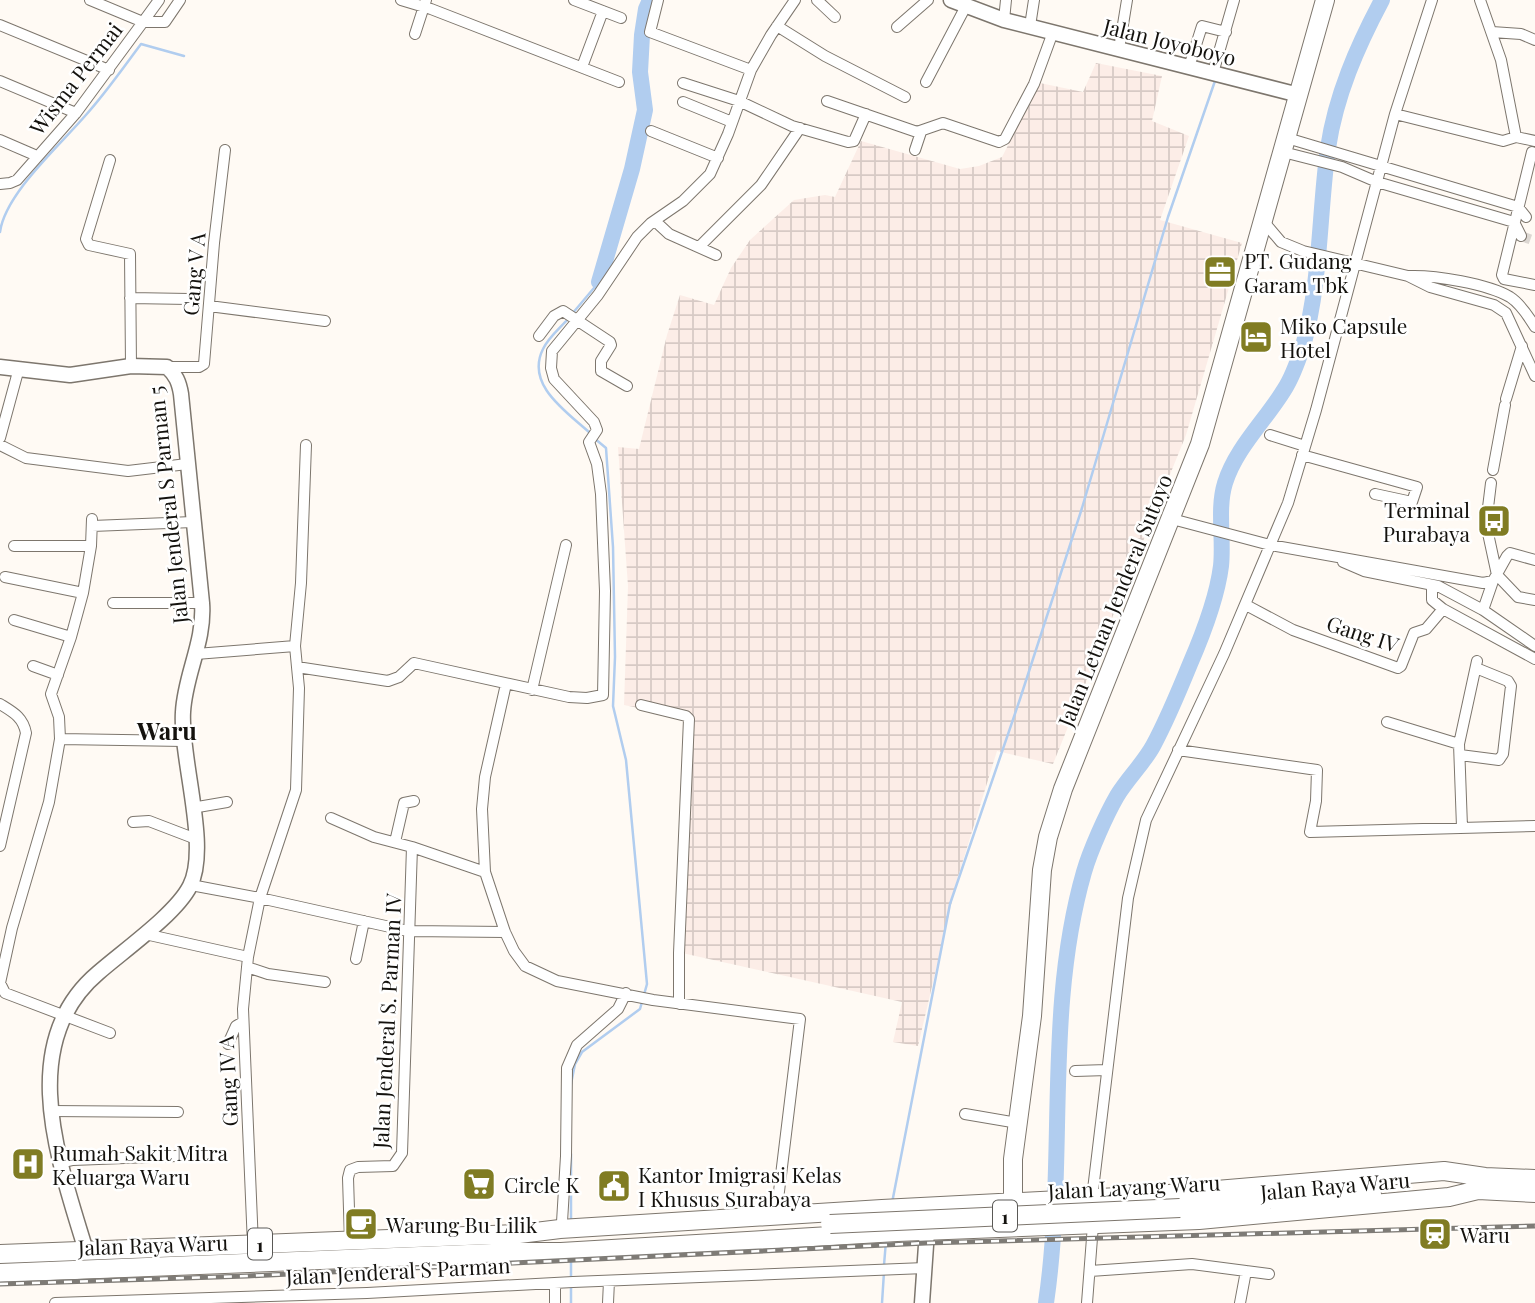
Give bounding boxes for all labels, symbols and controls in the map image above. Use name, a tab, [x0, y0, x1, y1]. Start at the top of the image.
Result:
street label: Jalan Joyoboyo	[1100, 11, 1239, 71]
street label: Wisma Permai	[22, 16, 128, 141]
street label: Gang V A	[175, 231, 211, 317]
place label: PT. Gudang Garam Tbk	[1244, 246, 1352, 298]
office icon: PT. Gudang Garam Tbk	[1201, 253, 1239, 291]
place label: Miko Capsule Hotel	[1280, 311, 1407, 363]
hotel icon: Miko Capsule Hotel	[1237, 318, 1275, 356]
street label: Jalan Jenderal S Parman 5	[141, 385, 194, 626]
street label: Jalan Letnan Jenderal Sutoyo	[1050, 470, 1178, 731]
place label: Terminal Purabaya	[1383, 495, 1471, 547]
bus stop icon: Terminal Purabaya	[1475, 502, 1513, 540]
street label: Gang IV	[1323, 608, 1403, 658]
district label: Waru	[136, 714, 197, 746]
street label: Jalan Jenderal S. Parman IV	[365, 892, 407, 1150]
street label: Gang IV A	[211, 1034, 243, 1127]
place label: Rumah Sakit Mitra Keluarga Waru	[52, 1138, 229, 1190]
hospital icon: Rumah Sakit Mitra Keluarga Waru	[9, 1145, 47, 1183]
place label: Kantor Imigrasi Kelas I Khusus Surabaya	[638, 1160, 842, 1212]
supermarket icon: Circle K	[460, 1165, 498, 1203]
street label: Jalan Raya Waru	[1258, 1165, 1411, 1206]
public building icon: Kantor Imigrasi Kelas I Khusus Surabaya	[595, 1167, 633, 1205]
street label: Jalan Layang Waru	[1046, 1168, 1221, 1205]
place label: Circle K	[504, 1170, 579, 1198]
road number: 1	[993, 1200, 1017, 1232]
cafe icon: Warung Bu Lilik	[342, 1205, 380, 1243]
place label: Warung Bu Lilik	[385, 1210, 538, 1238]
station icon: Waru	[1416, 1215, 1454, 1253]
place label: Waru	[1459, 1220, 1510, 1248]
street label: Jalan Raya Waru	[76, 1227, 229, 1261]
road number: 1	[248, 1228, 272, 1260]
street label: Jalan Jenderal S Parman	[284, 1250, 511, 1290]

